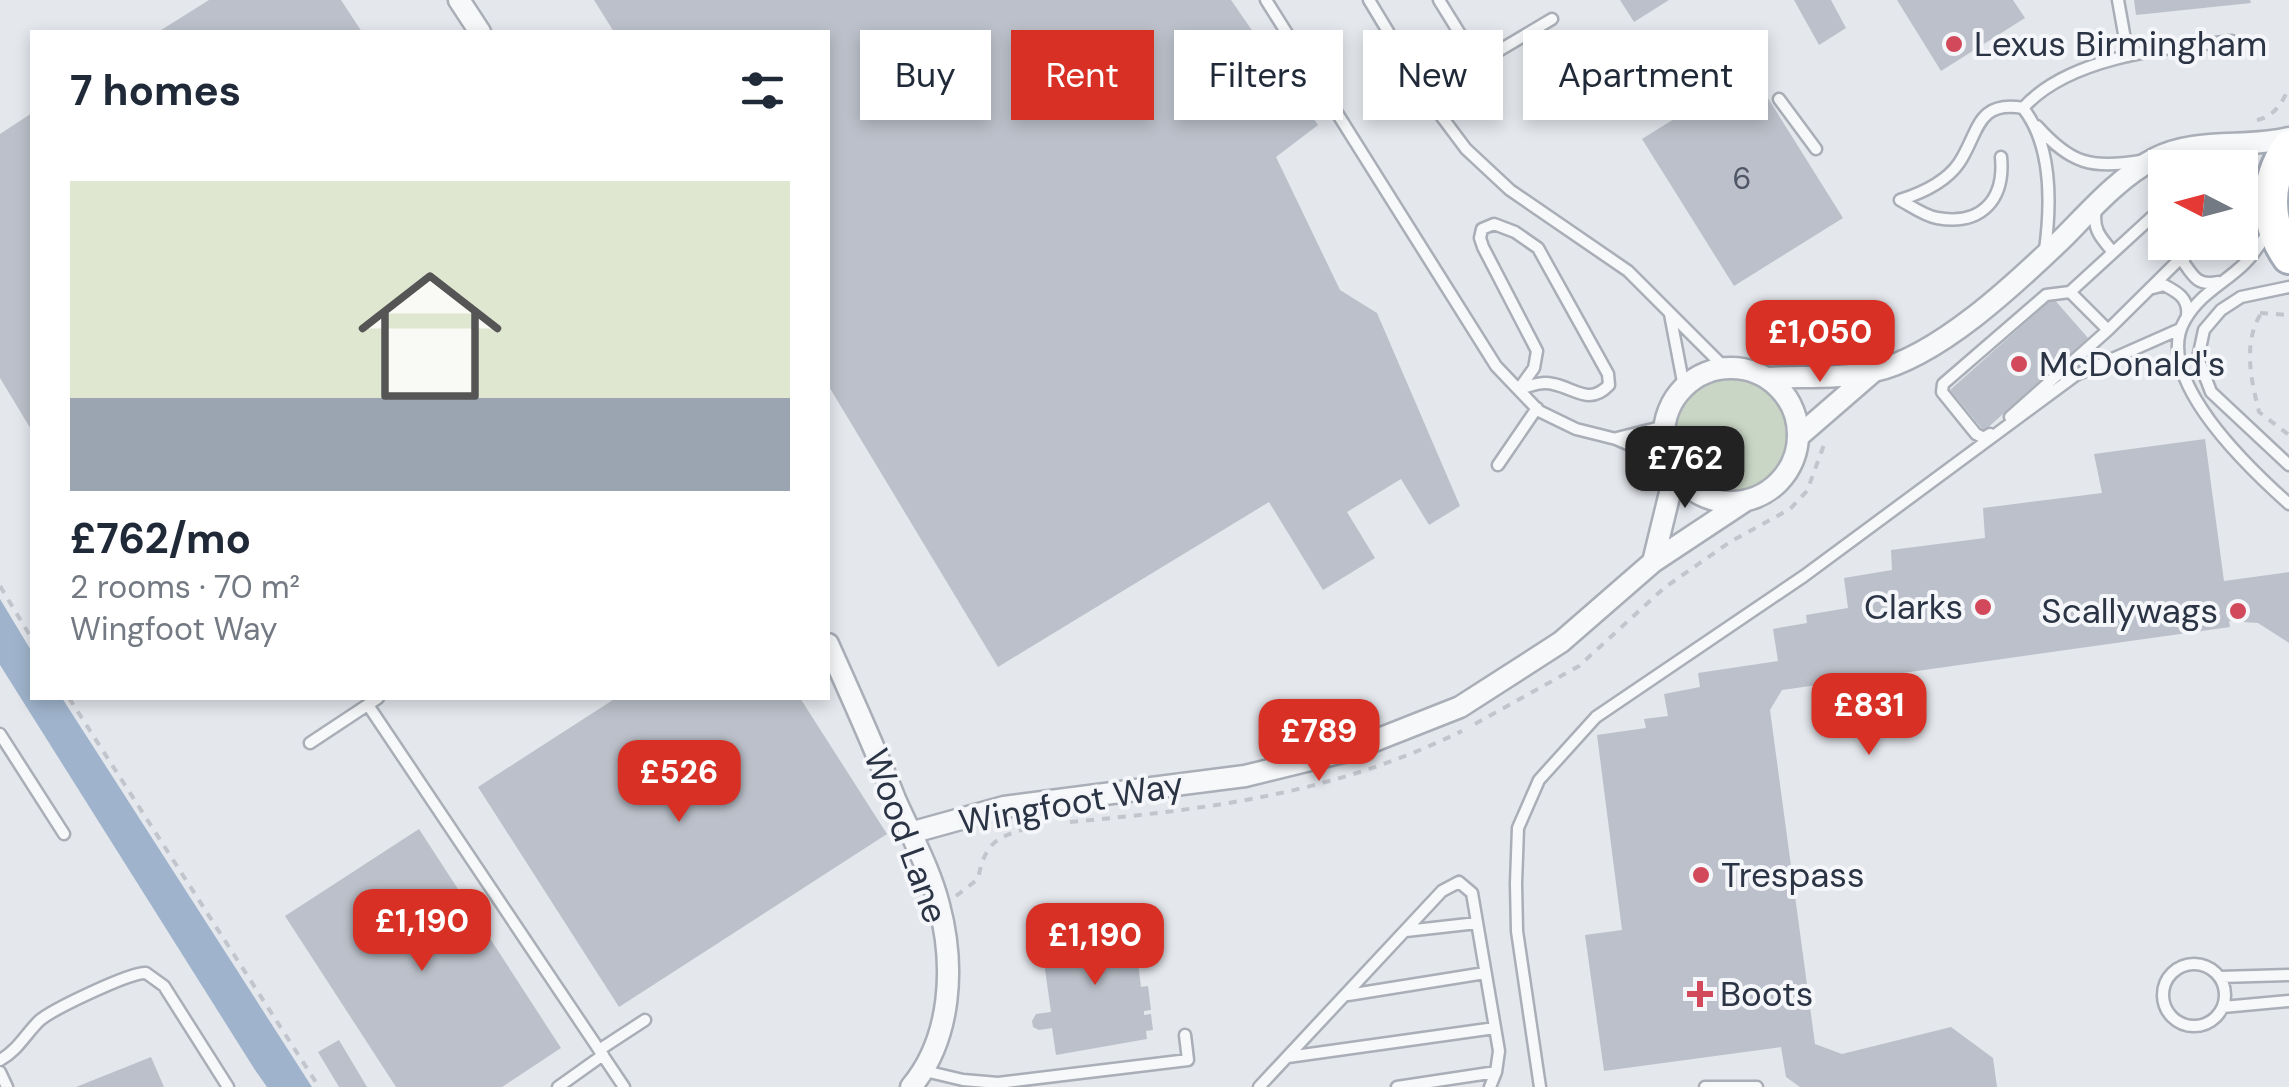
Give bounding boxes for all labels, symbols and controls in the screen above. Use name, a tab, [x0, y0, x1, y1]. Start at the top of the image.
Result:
place label: Lexus Birmingham	[1974, 21, 2267, 67]
chip: Buy	[860, 30, 991, 120]
chip: Rent	[1011, 30, 1154, 120]
chip: Filters	[1174, 30, 1343, 120]
chip: New	[1363, 30, 1503, 120]
chip: Apartment	[1523, 30, 1768, 120]
marker: Lexus Birmingham	[1943, 33, 1965, 55]
text: 7 homes	[70, 63, 241, 118]
icon: filters	[735, 63, 790, 118]
north arrow	[2148, 150, 2258, 260]
map controls	[2148, 150, 2258, 260]
house number: 6	[1733, 159, 1751, 198]
icon: home	[340, 246, 520, 426]
pin: £1,050	[1739, 300, 1901, 385]
text: £1,050	[1768, 311, 1872, 353]
place label: McDonald's	[2039, 341, 2225, 387]
marker: McDonald's	[2008, 353, 2030, 375]
pin: £762	[1626, 426, 1744, 511]
text: £762	[1647, 437, 1723, 479]
text: £762/mo	[70, 511, 251, 566]
text: 2 rooms · 70 m²	[70, 566, 300, 608]
place label: Clarks	[1864, 584, 1963, 630]
place label: Scallywags	[2041, 588, 2218, 634]
marker: Clarks	[1972, 596, 1994, 618]
marker: Scallywags	[2227, 600, 2249, 622]
text: Wingfoot Way	[70, 608, 278, 650]
pin: £831	[1810, 673, 1928, 758]
text: £831	[1833, 684, 1905, 726]
pin: £789	[1260, 699, 1378, 784]
text: £789	[1281, 710, 1357, 752]
pin: £526	[620, 740, 738, 825]
street label: Wood Lane	[853, 742, 959, 930]
text: £526	[640, 751, 718, 793]
street label: Wingfoot Way	[955, 761, 1187, 845]
place label: Trespass	[1721, 852, 1864, 898]
marker: Trespass	[1690, 864, 1712, 886]
pin: £1,190	[341, 889, 503, 974]
text: £1,190	[375, 900, 469, 942]
pin: £1,190	[1014, 903, 1176, 988]
text: £1,190	[1048, 914, 1142, 956]
place label: Boots	[1720, 971, 1813, 1017]
marker: Boots	[1689, 983, 1711, 1005]

